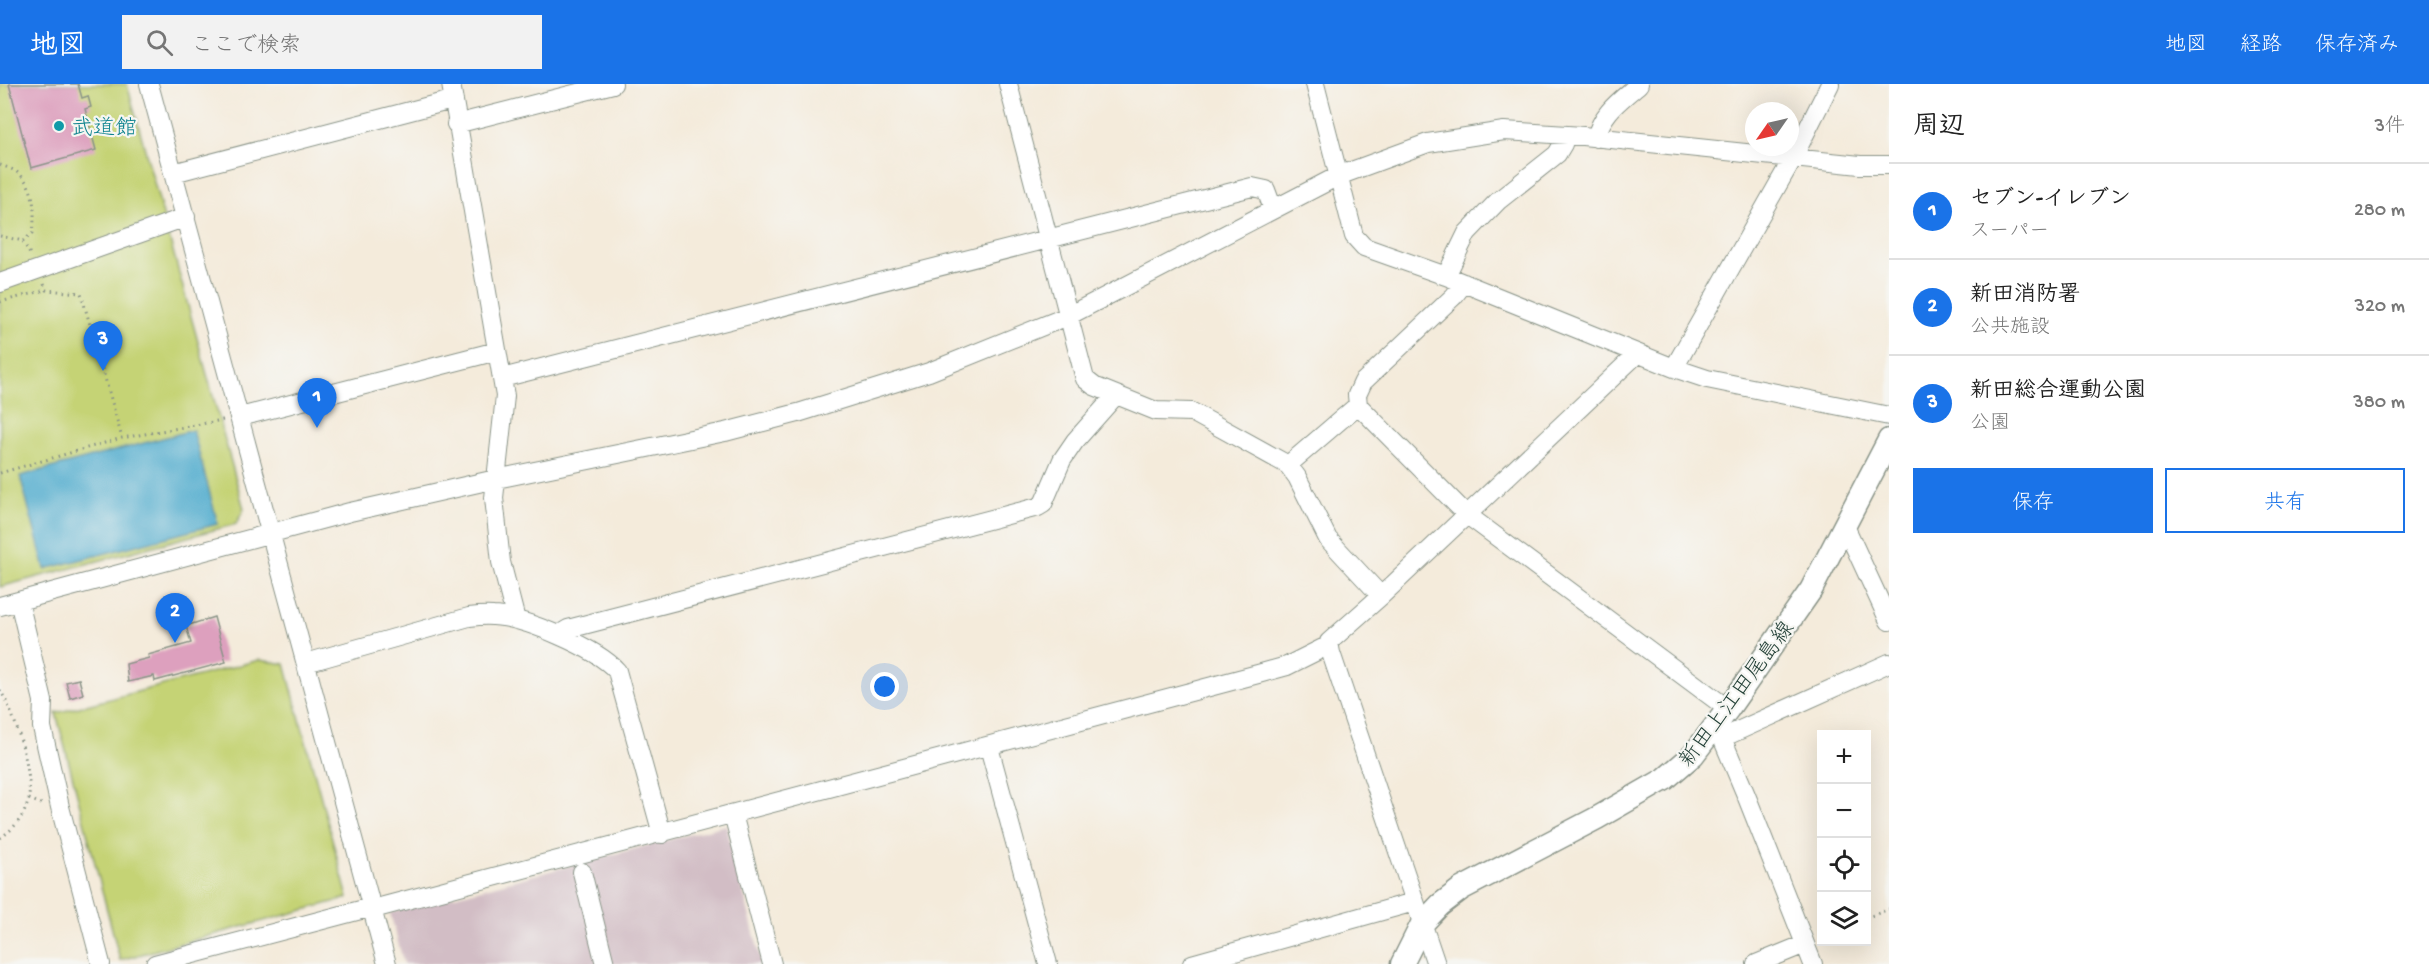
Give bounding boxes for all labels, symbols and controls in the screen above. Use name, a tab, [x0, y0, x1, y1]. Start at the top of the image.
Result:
search box	[122, 15, 542, 69]
icon: search	[143, 26, 176, 59]
text: 地図	[30, 31, 86, 64]
text: ここで検索	[191, 34, 301, 60]
text: 地図	[2165, 34, 2207, 59]
text: 経路	[2240, 34, 2282, 59]
text: 保存済み	[2315, 34, 2399, 59]
north arrow	[1745, 102, 1799, 156]
text: 周辺	[1913, 113, 1965, 144]
place label: 武道館	[71, 116, 137, 143]
text: 3件	[2375, 116, 2405, 139]
marker: 武道館	[52, 119, 66, 133]
text: セブン-イレブン	[1970, 187, 2131, 213]
text: 1	[1928, 200, 1937, 223]
text: 280 m	[2354, 200, 2405, 223]
text: スーパー	[1970, 221, 2049, 244]
text: 新田消防署	[1970, 283, 2080, 309]
text: 2	[1928, 296, 1937, 319]
text: 320 m	[2355, 296, 2405, 319]
text: 公共施設	[1970, 317, 2050, 340]
pin: 3	[84, 322, 122, 371]
pin: 1	[298, 378, 336, 428]
text: 新田総合運動公園	[1970, 379, 2146, 405]
text: 3	[1927, 392, 1938, 415]
text: 380 m	[2353, 392, 2405, 415]
text: 公園	[1970, 413, 2010, 436]
button: 保存	[1913, 468, 2153, 533]
button: 共有	[2165, 468, 2405, 533]
pin: 2	[156, 594, 195, 643]
street label: 新田上江田尾島線	[1674, 617, 1802, 774]
your location	[870, 672, 899, 701]
map controls	[1817, 730, 1871, 946]
button: +	[1817, 730, 1871, 784]
button: −	[1817, 784, 1871, 838]
button: locate	[1817, 838, 1871, 892]
button: layers	[1817, 892, 1871, 946]

